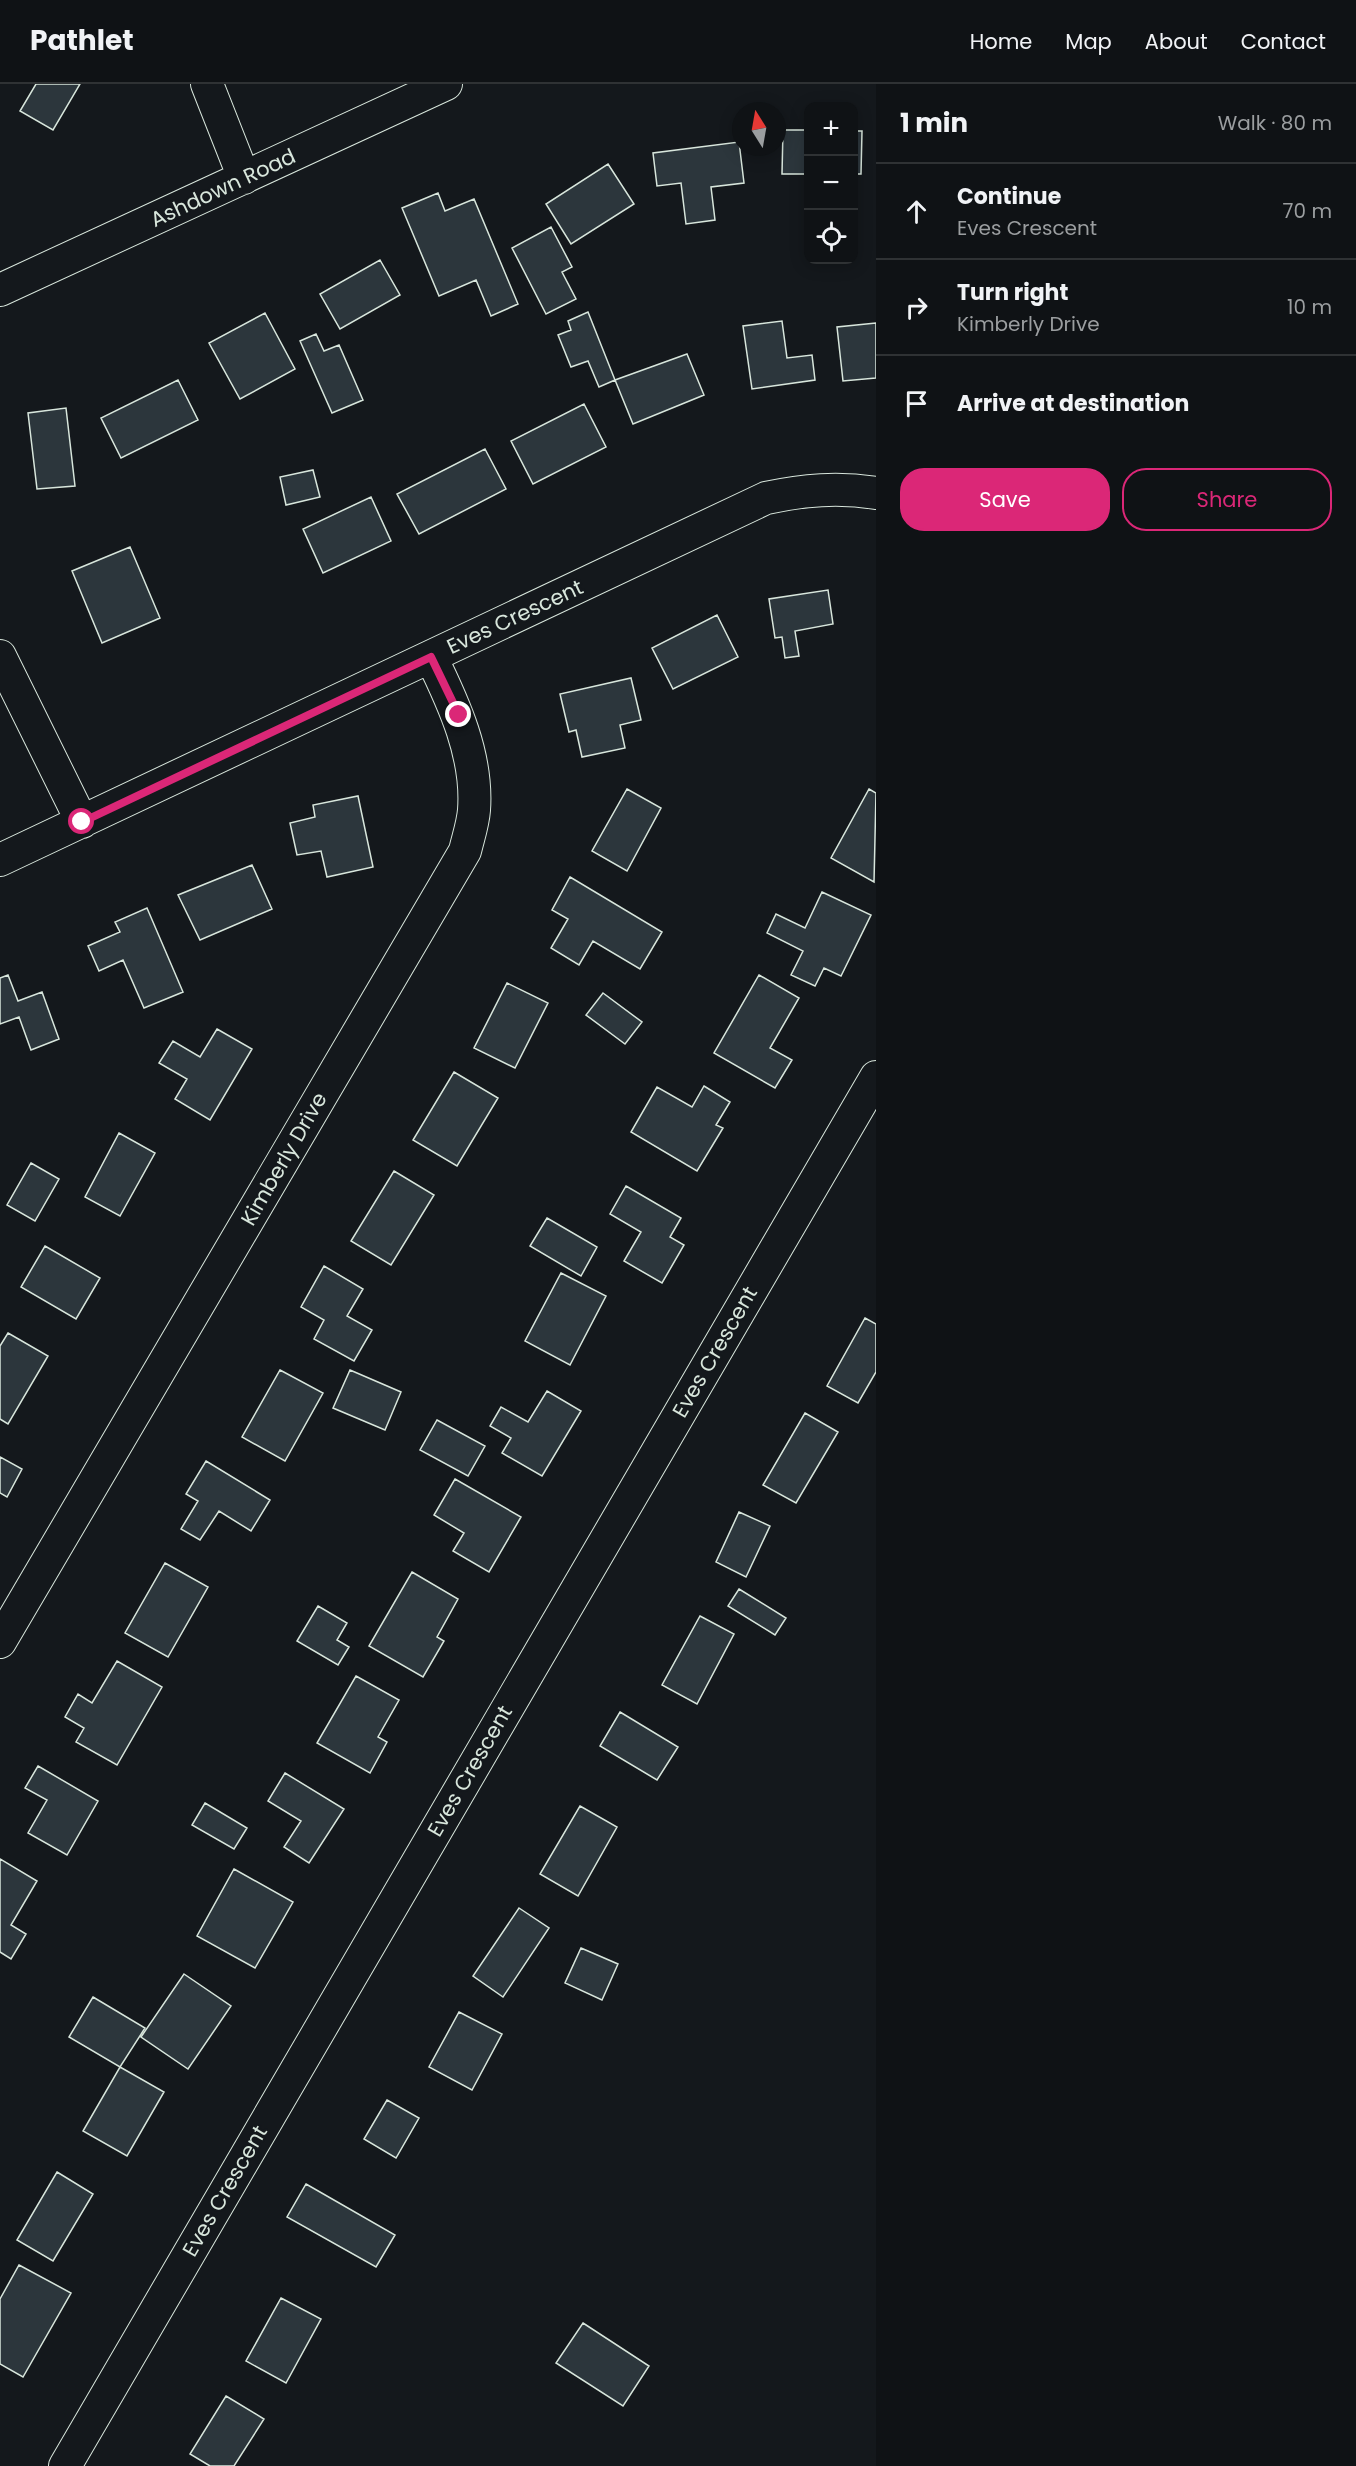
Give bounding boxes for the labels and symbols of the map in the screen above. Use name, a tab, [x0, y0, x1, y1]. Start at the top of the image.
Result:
north arrow	[732, 102, 786, 156]
street label: Ashdown Road	[145, 141, 300, 234]
street label: Eves Crescent	[442, 572, 588, 661]
route end	[445, 701, 471, 727]
route start	[68, 808, 94, 834]
street label: Kimberly Drive	[234, 1087, 334, 1231]
street label: Eves Crescent	[665, 1281, 764, 1423]
street label: Eves Crescent	[420, 1700, 519, 1842]
street label: Eves Crescent	[175, 2120, 274, 2262]

